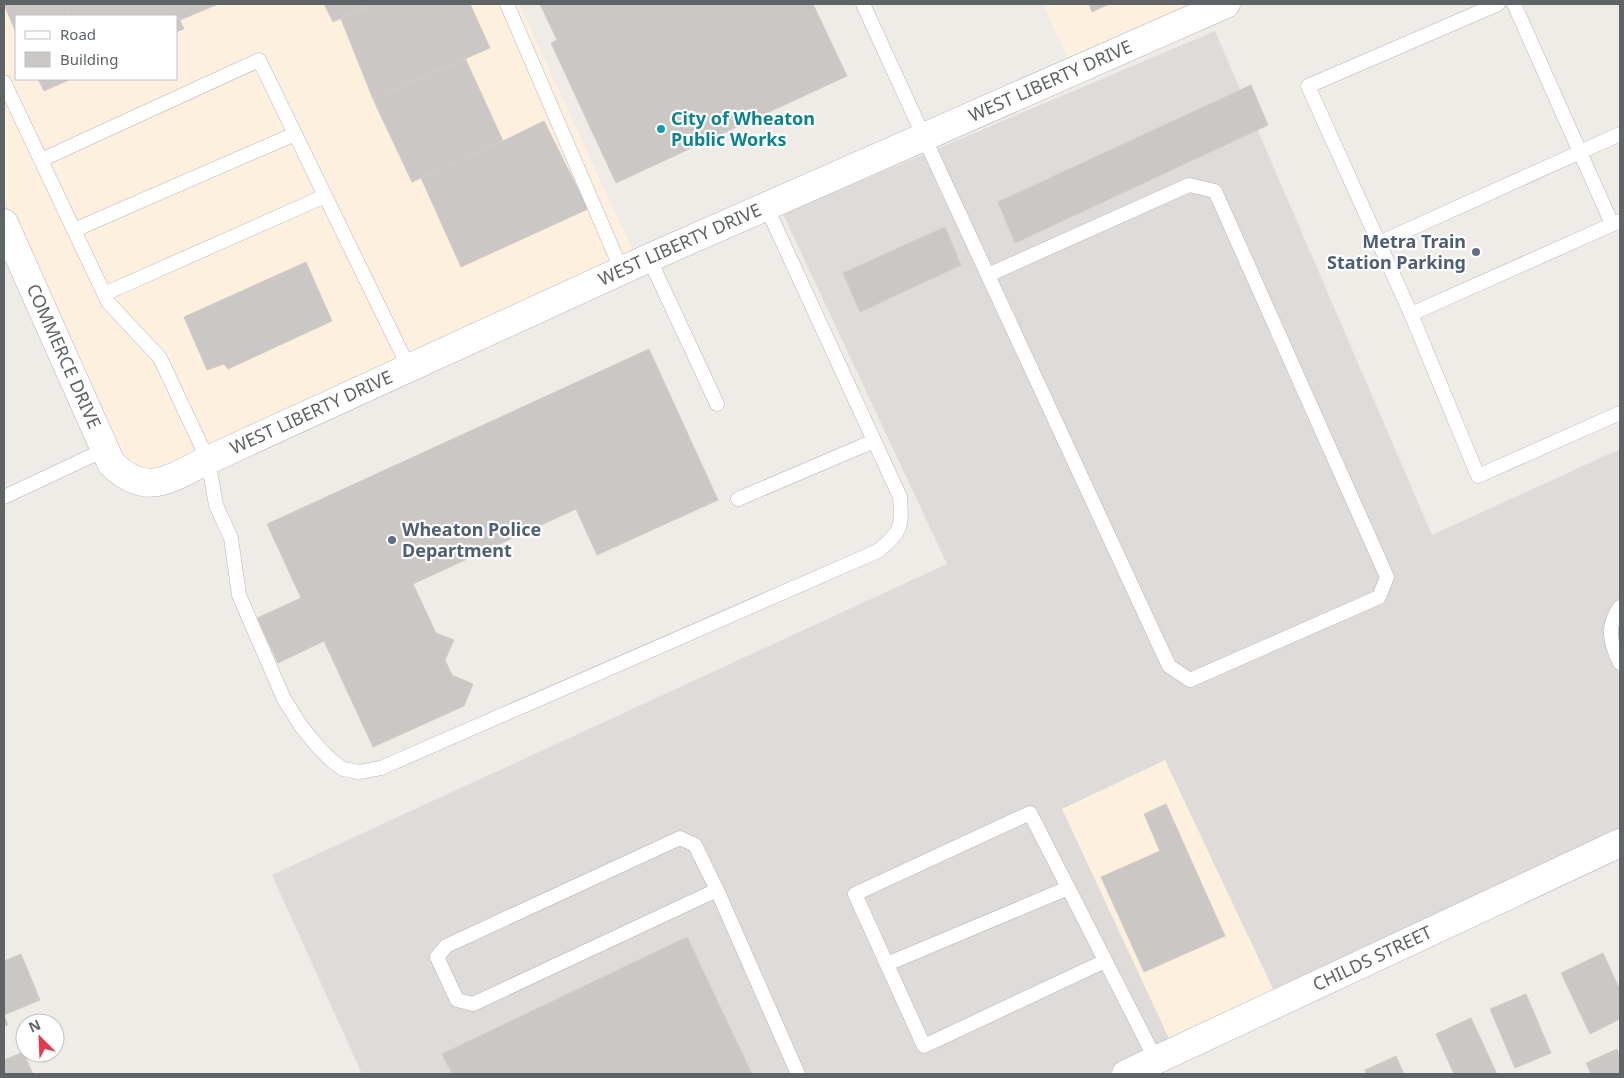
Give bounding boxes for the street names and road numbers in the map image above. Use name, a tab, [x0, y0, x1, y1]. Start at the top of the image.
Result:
street label: WEST LIBERTY DRIVE	[965, 34, 1135, 127]
street label: WEST LIBERTY DRIVE	[594, 197, 765, 291]
street label: COMMERCE DRIVE	[22, 280, 107, 432]
street label: WEST LIBERTY DRIVE	[226, 364, 396, 459]
street label: CHILDS STREET	[1308, 920, 1436, 996]

